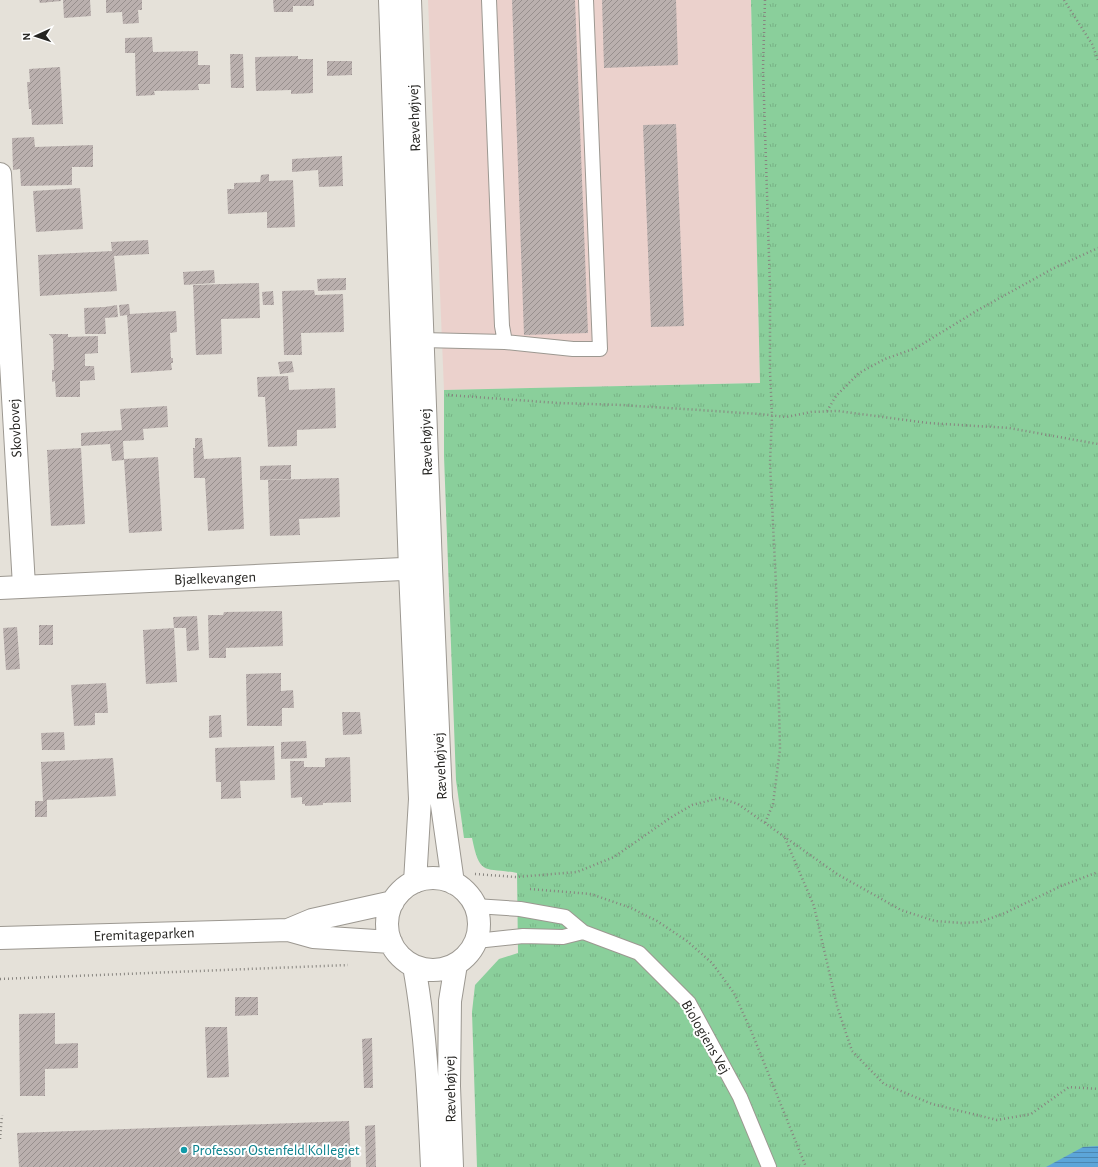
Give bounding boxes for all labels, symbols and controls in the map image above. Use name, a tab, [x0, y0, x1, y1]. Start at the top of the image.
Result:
north arrow	[16, 16, 56, 56]
text: N	[21, 32, 32, 41]
street label: Rævehøjvej	[406, 84, 423, 152]
street label: Skovbovej	[6, 398, 25, 458]
street label: Rævehøjvej	[418, 408, 435, 476]
street label: Bjælkevangen	[174, 570, 256, 587]
street label: Rævehøjvej	[431, 732, 450, 800]
street label: Eremitageparken	[93, 925, 195, 944]
street label: Biologiens Vej	[678, 998, 733, 1077]
street label: Rævehøjvej	[442, 1055, 459, 1123]
place label: Professor Ostenfeld Kollegiet	[192, 1143, 360, 1158]
marker: Professor Ostenfeld Kollegiet	[179, 1145, 189, 1155]

